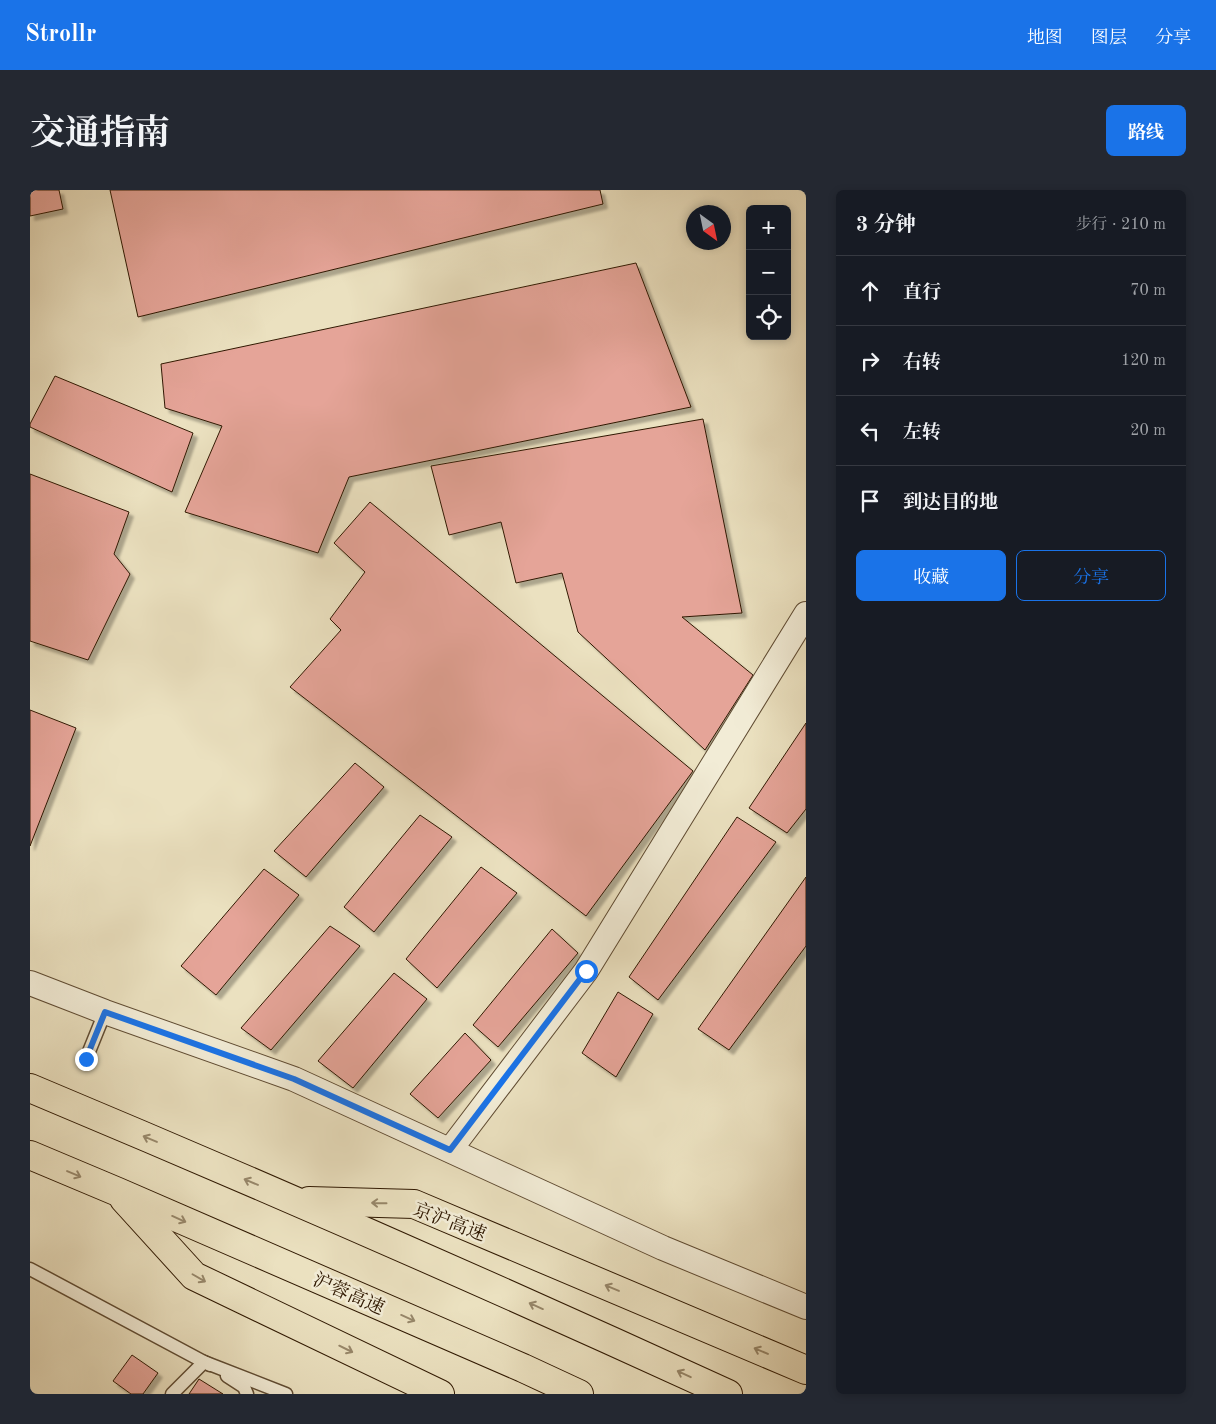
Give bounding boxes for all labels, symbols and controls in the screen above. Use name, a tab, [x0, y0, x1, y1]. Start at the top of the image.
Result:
text: Strollr	[25, 23, 96, 47]
text: 地图	[1027, 29, 1063, 47]
text: 图层	[1091, 29, 1127, 47]
text: 分享	[1155, 29, 1191, 47]
button: 路线	[1106, 105, 1186, 156]
text: 交通指南	[30, 117, 170, 152]
north arrow	[686, 205, 731, 250]
map controls	[746, 205, 791, 340]
button: +	[746, 205, 791, 250]
text: 3 分钟	[856, 215, 916, 236]
text: 步行 · 210 m	[1076, 217, 1166, 233]
button: −	[746, 250, 791, 295]
icon: ahead	[856, 277, 884, 305]
text: 70 m	[1130, 283, 1166, 299]
text: 直行	[903, 284, 941, 303]
button: locate	[746, 295, 791, 340]
icon: right	[856, 347, 884, 375]
text: 120 m	[1121, 353, 1166, 369]
text: 右转	[903, 354, 941, 373]
icon: left	[856, 417, 884, 445]
text: 20 m	[1130, 423, 1166, 439]
text: 左转	[903, 424, 941, 443]
icon: arrive	[856, 487, 884, 515]
text: 到达目的地	[903, 494, 998, 513]
button: 收藏	[856, 550, 1006, 601]
button: 分享	[1016, 550, 1166, 601]
route start	[575, 960, 598, 983]
route end	[75, 1048, 98, 1071]
one-way arrow	[143, 1133, 158, 1143]
one-way arrow	[66, 1169, 81, 1179]
one-way arrow	[244, 1177, 259, 1186]
one-way arrow	[371, 1198, 388, 1208]
street label: 京沪高速	[410, 1198, 489, 1246]
one-way arrow	[171, 1214, 186, 1224]
street label: 沪蓉高速	[309, 1268, 388, 1319]
one-way arrow	[192, 1273, 207, 1283]
one-way arrow	[605, 1282, 620, 1292]
one-way arrow	[529, 1300, 544, 1310]
one-way arrow	[400, 1314, 415, 1324]
one-way arrow	[338, 1344, 353, 1354]
one-way arrow	[754, 1346, 769, 1356]
one-way arrow	[676, 1368, 691, 1378]

